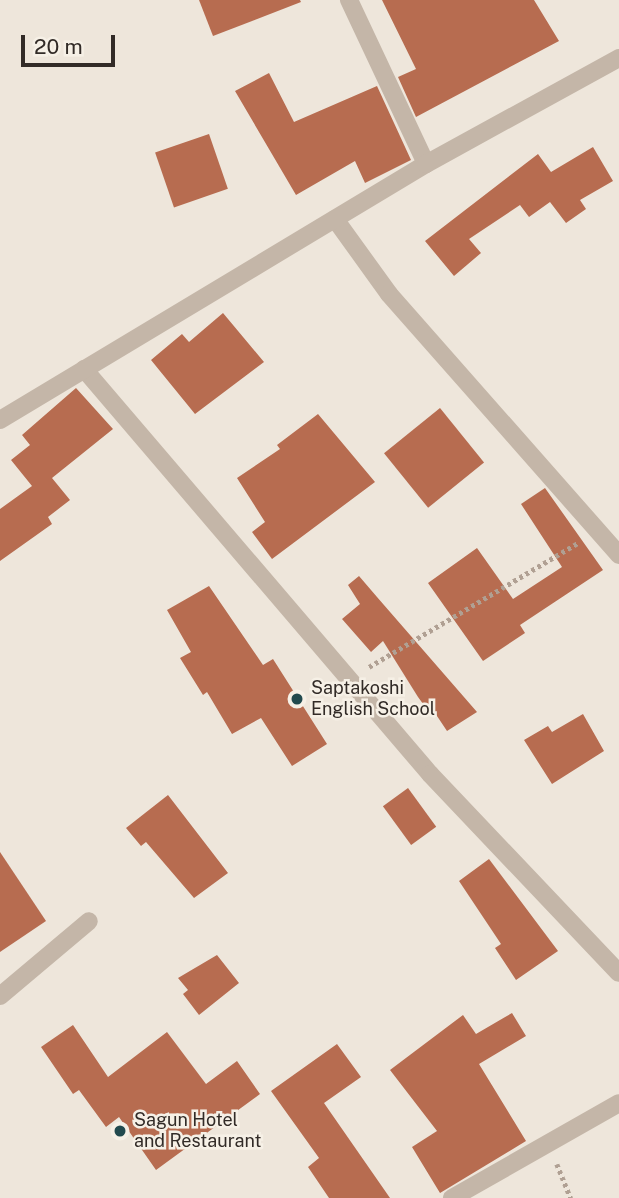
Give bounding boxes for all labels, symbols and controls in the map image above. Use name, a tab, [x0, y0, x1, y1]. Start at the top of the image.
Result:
scale bar	[24, 21, 119, 65]
text: 20 m	[34, 34, 83, 59]
place label: Saptakoshi English School	[311, 678, 435, 720]
marker: Saptakoshi English School	[289, 691, 305, 707]
place label: Sagun Hotel and Restaurant	[134, 1110, 261, 1152]
marker: Sagun Hotel and Restaurant	[112, 1123, 128, 1139]

